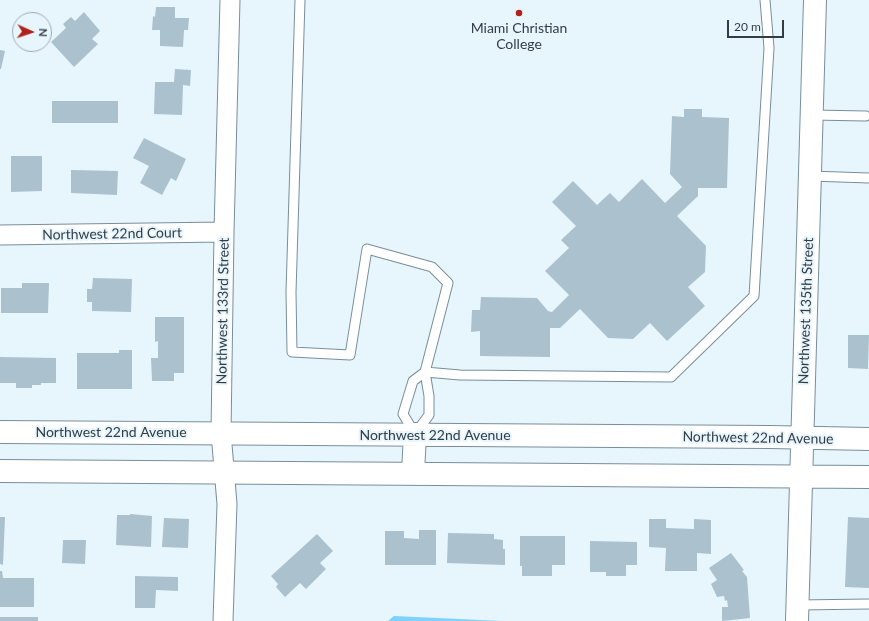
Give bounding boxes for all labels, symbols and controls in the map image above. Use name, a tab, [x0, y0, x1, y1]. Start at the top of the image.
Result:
marker: Miami Christian College	[514, 8, 524, 18]
north arrow	[12, 12, 52, 52]
scale bar	[729, 12, 786, 38]
text: 20 m	[734, 19, 761, 34]
place label: Miami Christian College	[471, 20, 567, 52]
text: N	[37, 28, 50, 37]
street label: Northwest 22nd Court	[42, 224, 182, 244]
street label: Northwest 135th Street	[795, 237, 817, 385]
street label: Northwest 133rd Street	[213, 238, 233, 384]
street label: Northwest 22nd Avenue	[35, 424, 187, 440]
street label: Northwest 22nd Avenue	[359, 427, 511, 443]
street label: Northwest 22nd Avenue	[682, 428, 834, 448]

